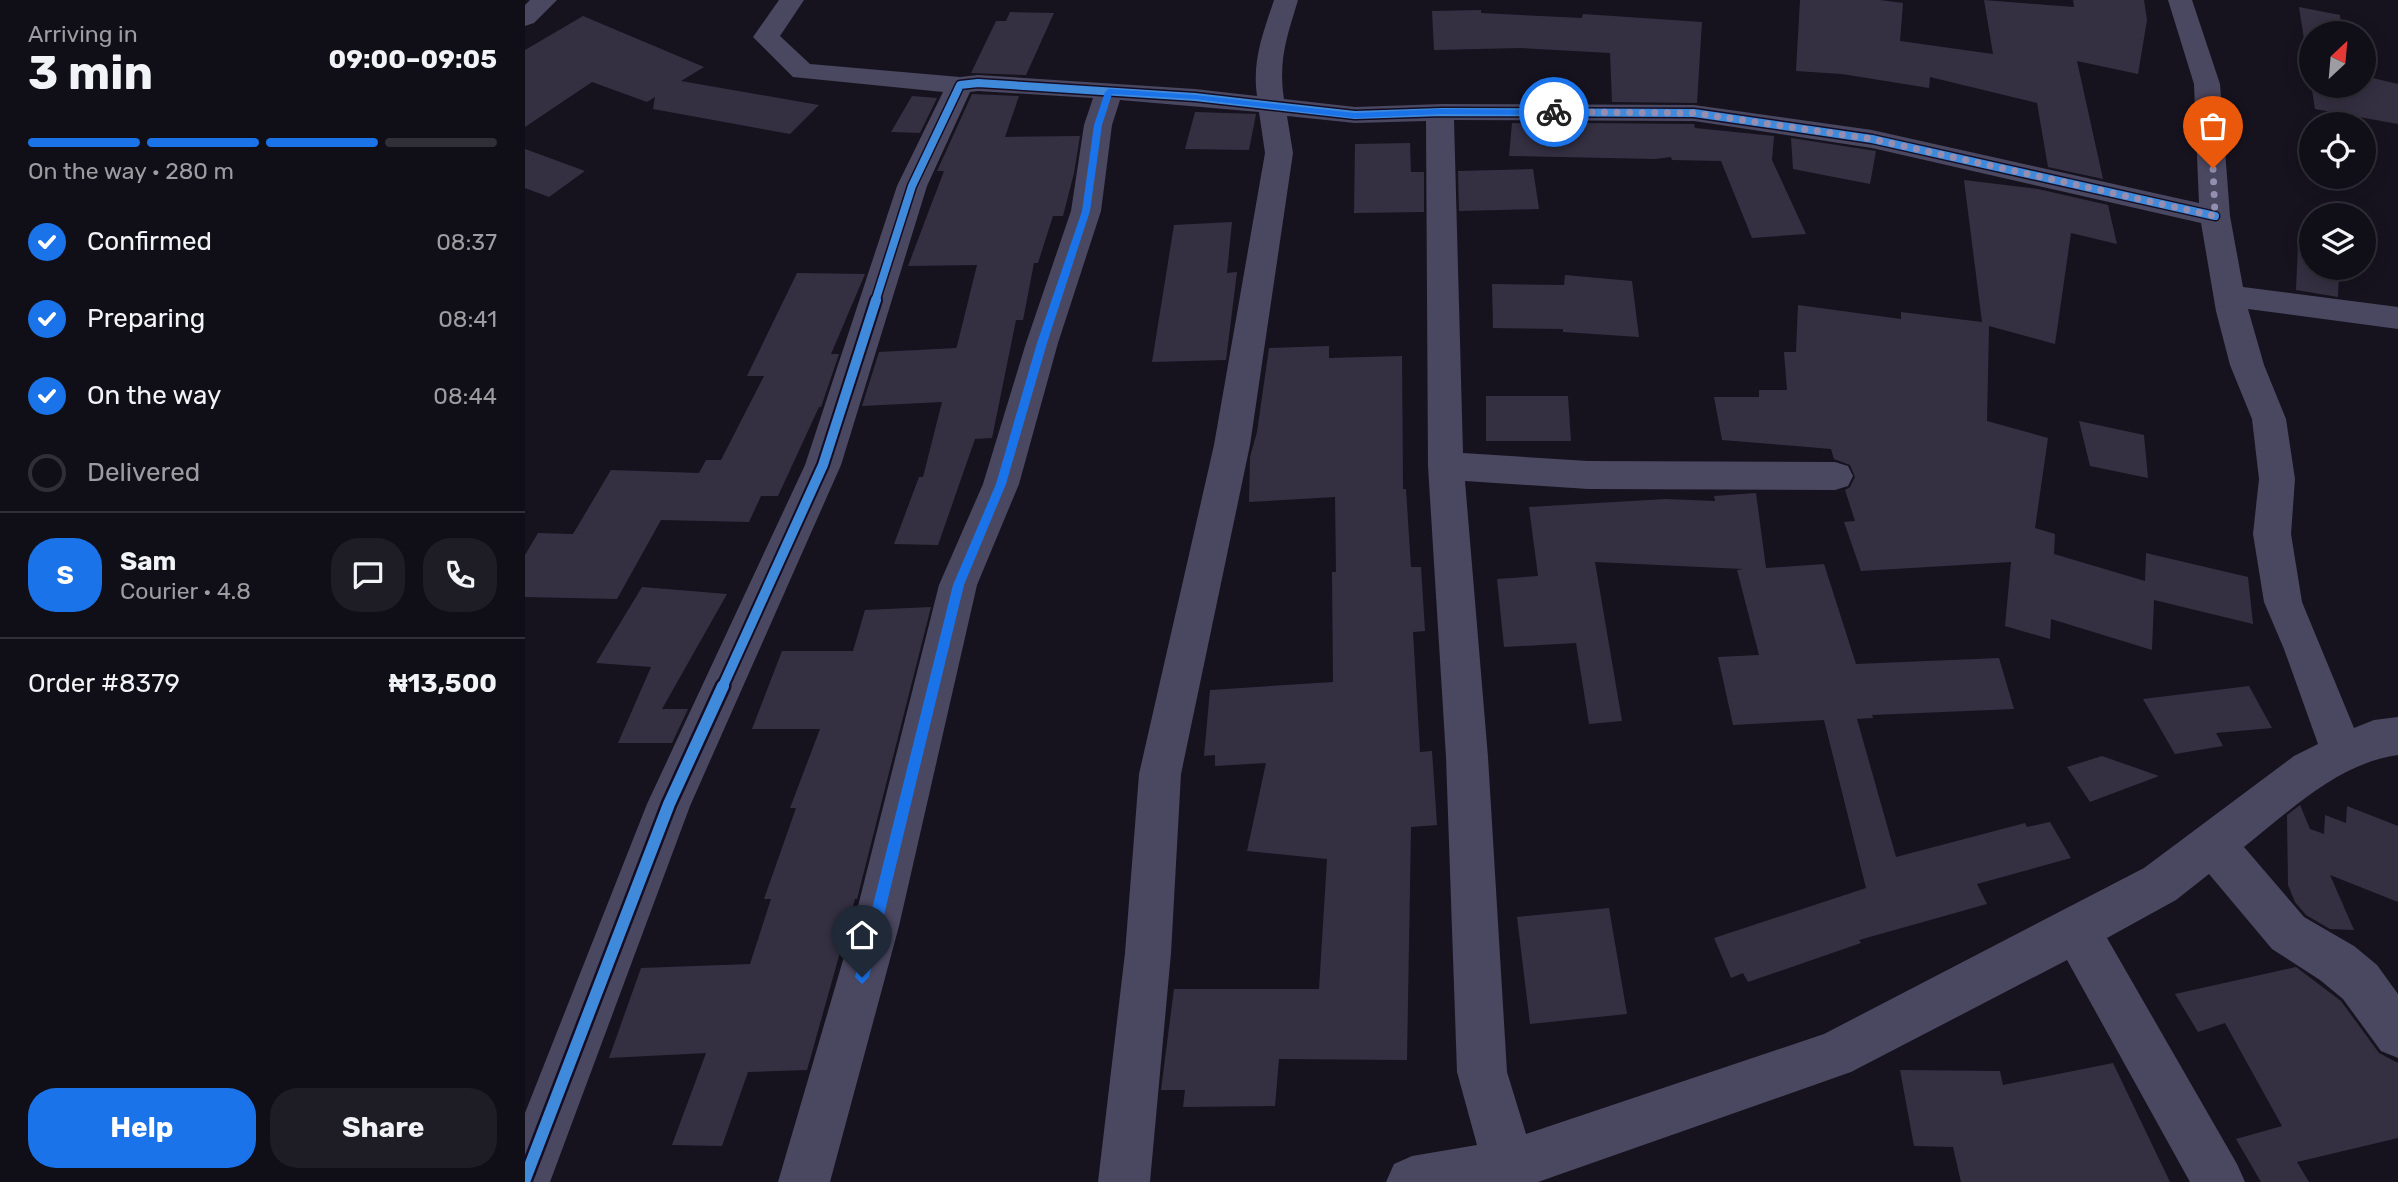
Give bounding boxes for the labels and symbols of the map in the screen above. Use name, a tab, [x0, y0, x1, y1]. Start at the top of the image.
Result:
north arrow	[2299, 21, 2377, 98]
courier	[1519, 77, 1589, 147]
pin	[2183, 96, 2243, 168]
pin	[832, 905, 892, 977]

